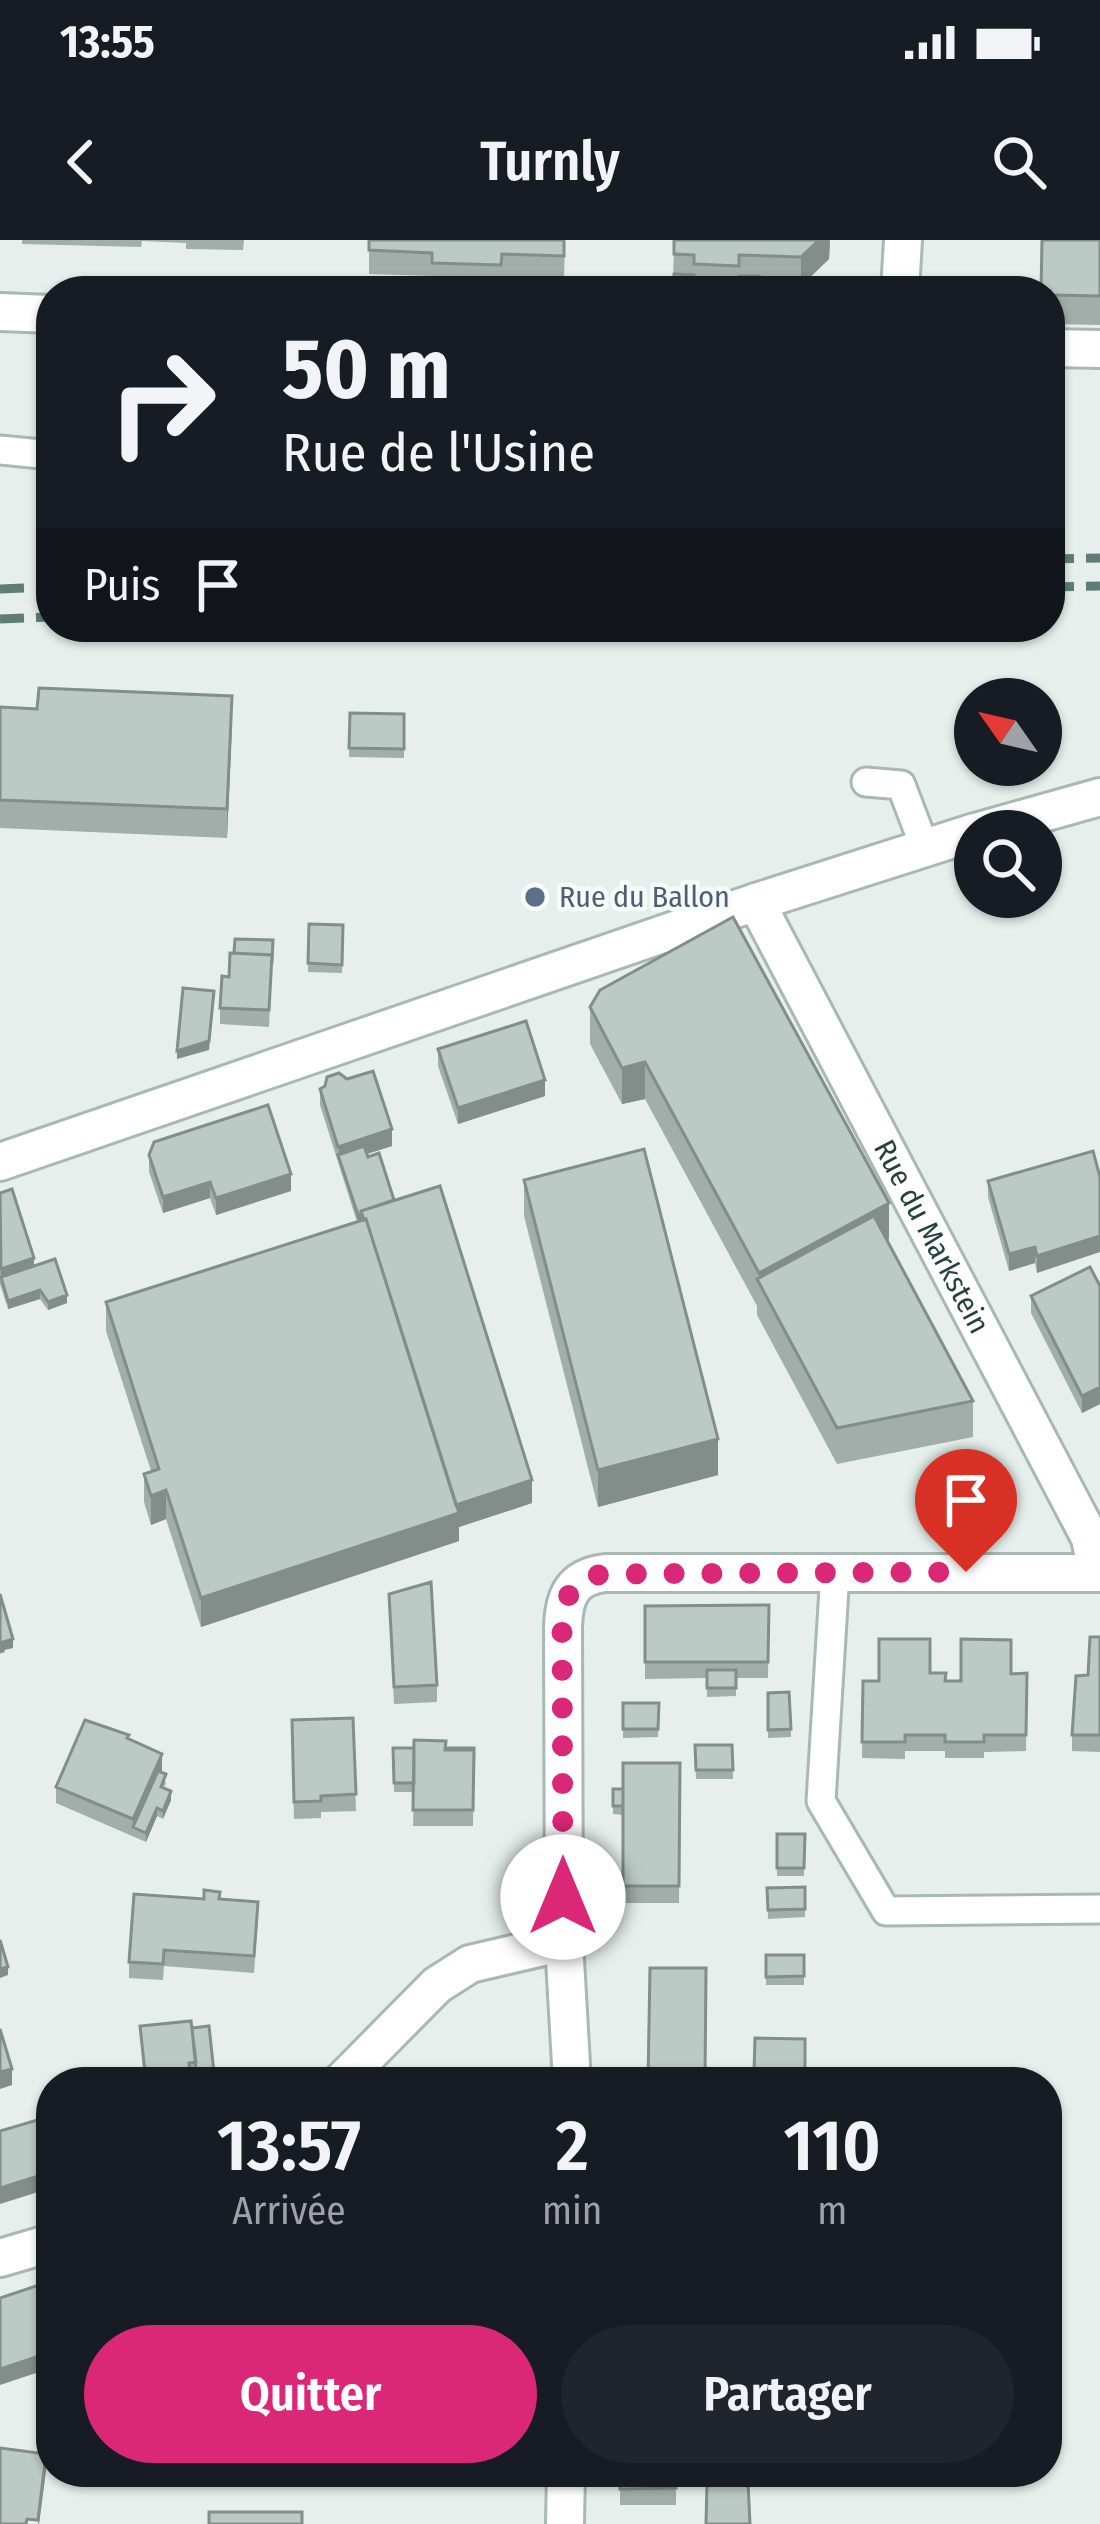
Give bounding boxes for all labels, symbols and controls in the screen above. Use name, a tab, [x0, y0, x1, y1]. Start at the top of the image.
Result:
text: 13:55	[60, 15, 155, 69]
icon: back	[48, 129, 114, 195]
icon: search	[986, 129, 1052, 195]
text: Turnly	[480, 130, 620, 194]
text: 50 m	[282, 319, 451, 420]
icon: right	[84, 324, 240, 480]
text: Rue de l'Usine	[282, 421, 595, 485]
icon: arrive	[185, 552, 251, 618]
text: Puis	[84, 558, 161, 612]
north arrow	[954, 678, 1062, 786]
map controls	[954, 678, 1062, 918]
button: search	[954, 810, 1062, 918]
place label: Rue du Ballon	[559, 879, 730, 915]
marker: Rue du Ballon	[522, 884, 548, 910]
street label: Rue du Markstein	[866, 1134, 997, 1340]
pin	[915, 1449, 1017, 1572]
icon: arrive	[933, 1467, 999, 1533]
position arrow	[500, 1834, 626, 1960]
text: 13:57	[217, 2103, 361, 2189]
text: 2	[556, 2103, 589, 2189]
text: 110	[783, 2103, 881, 2189]
text: Arrivée	[232, 2188, 346, 2234]
text: min	[542, 2188, 602, 2234]
text: m	[817, 2188, 847, 2234]
button: Quitter	[84, 2325, 537, 2463]
button: Partager	[561, 2325, 1014, 2463]

